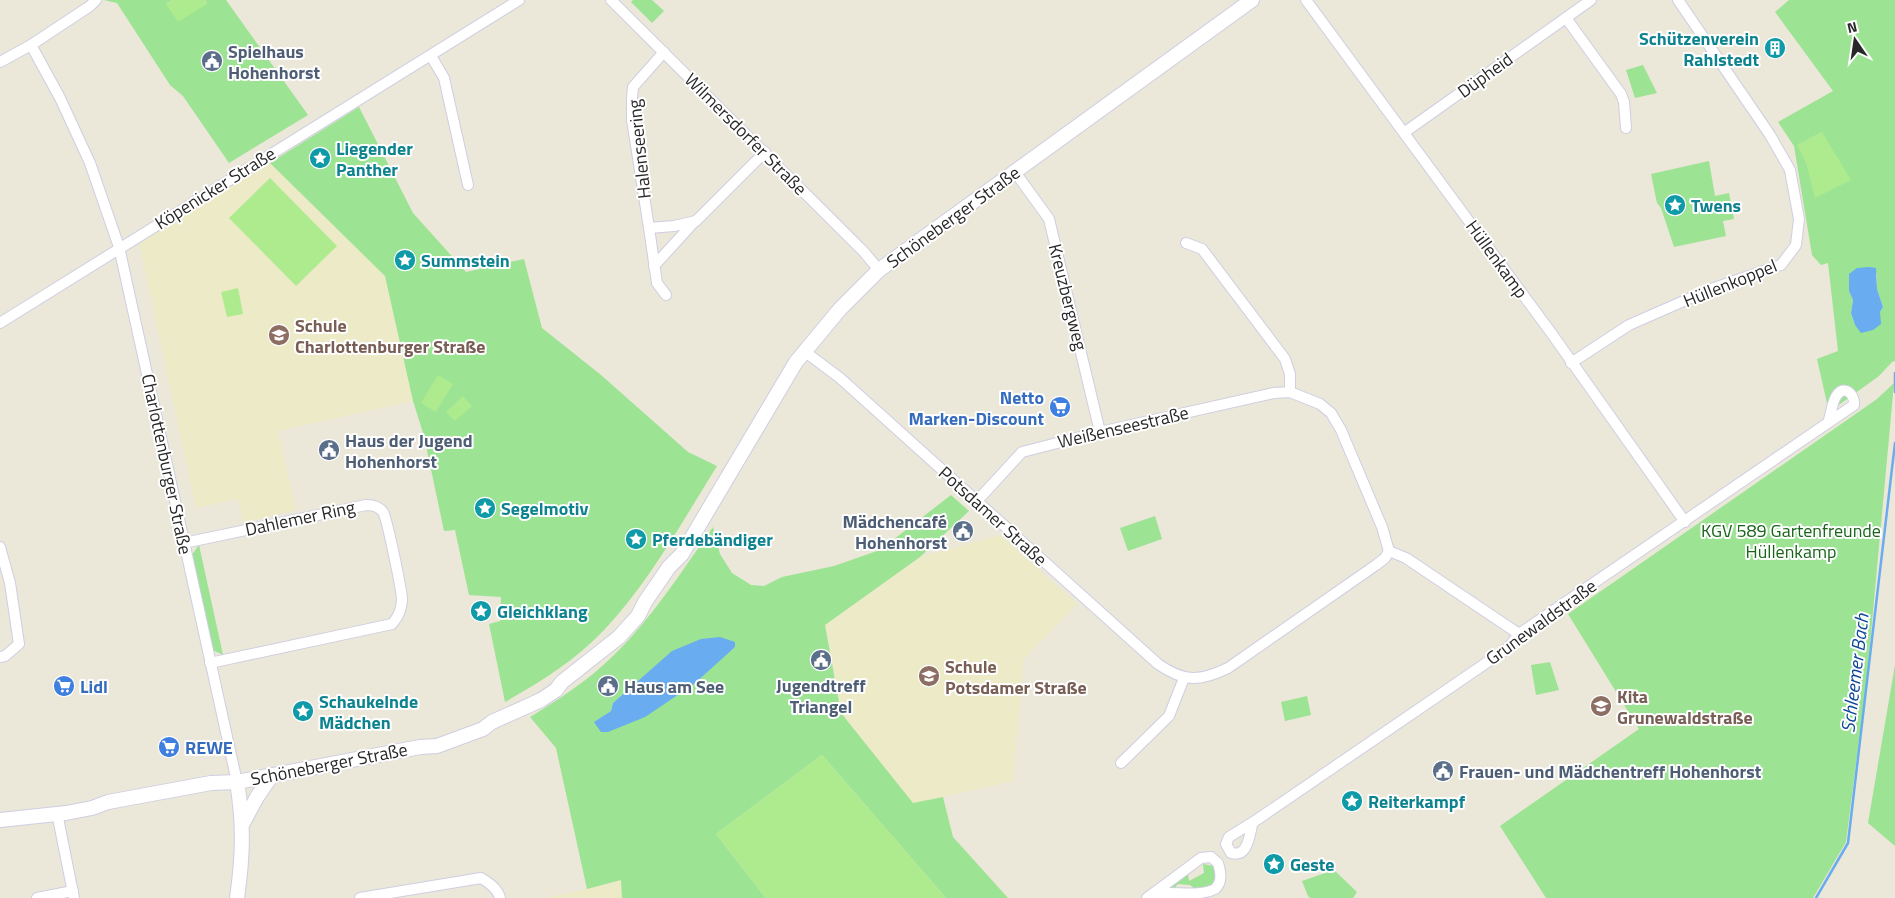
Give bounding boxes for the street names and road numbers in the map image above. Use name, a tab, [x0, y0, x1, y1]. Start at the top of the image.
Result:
street label: Düpheid	[1452, 46, 1518, 104]
street label: Wilmersdorfer Straße	[679, 67, 813, 201]
street label: Halenseering	[620, 98, 658, 200]
street label: Köpenicker Straße	[149, 140, 281, 236]
street label: Schöneberger Straße	[881, 159, 1025, 275]
street label: Hüllenkamp	[1459, 214, 1535, 304]
street label: Kreuzbergweg	[1042, 241, 1094, 353]
street label: Hüllenkoppel	[1679, 252, 1781, 314]
street label: Charlottenburger Straße	[135, 371, 199, 557]
street label: Weißenseestraße	[1055, 399, 1191, 455]
street label: Potsdamer Straße	[933, 460, 1053, 572]
street label: Dahlemer Ring	[243, 493, 357, 543]
street label: Grunewaldstraße	[1480, 573, 1602, 671]
street label: Schöneberger Straße	[248, 736, 410, 792]

